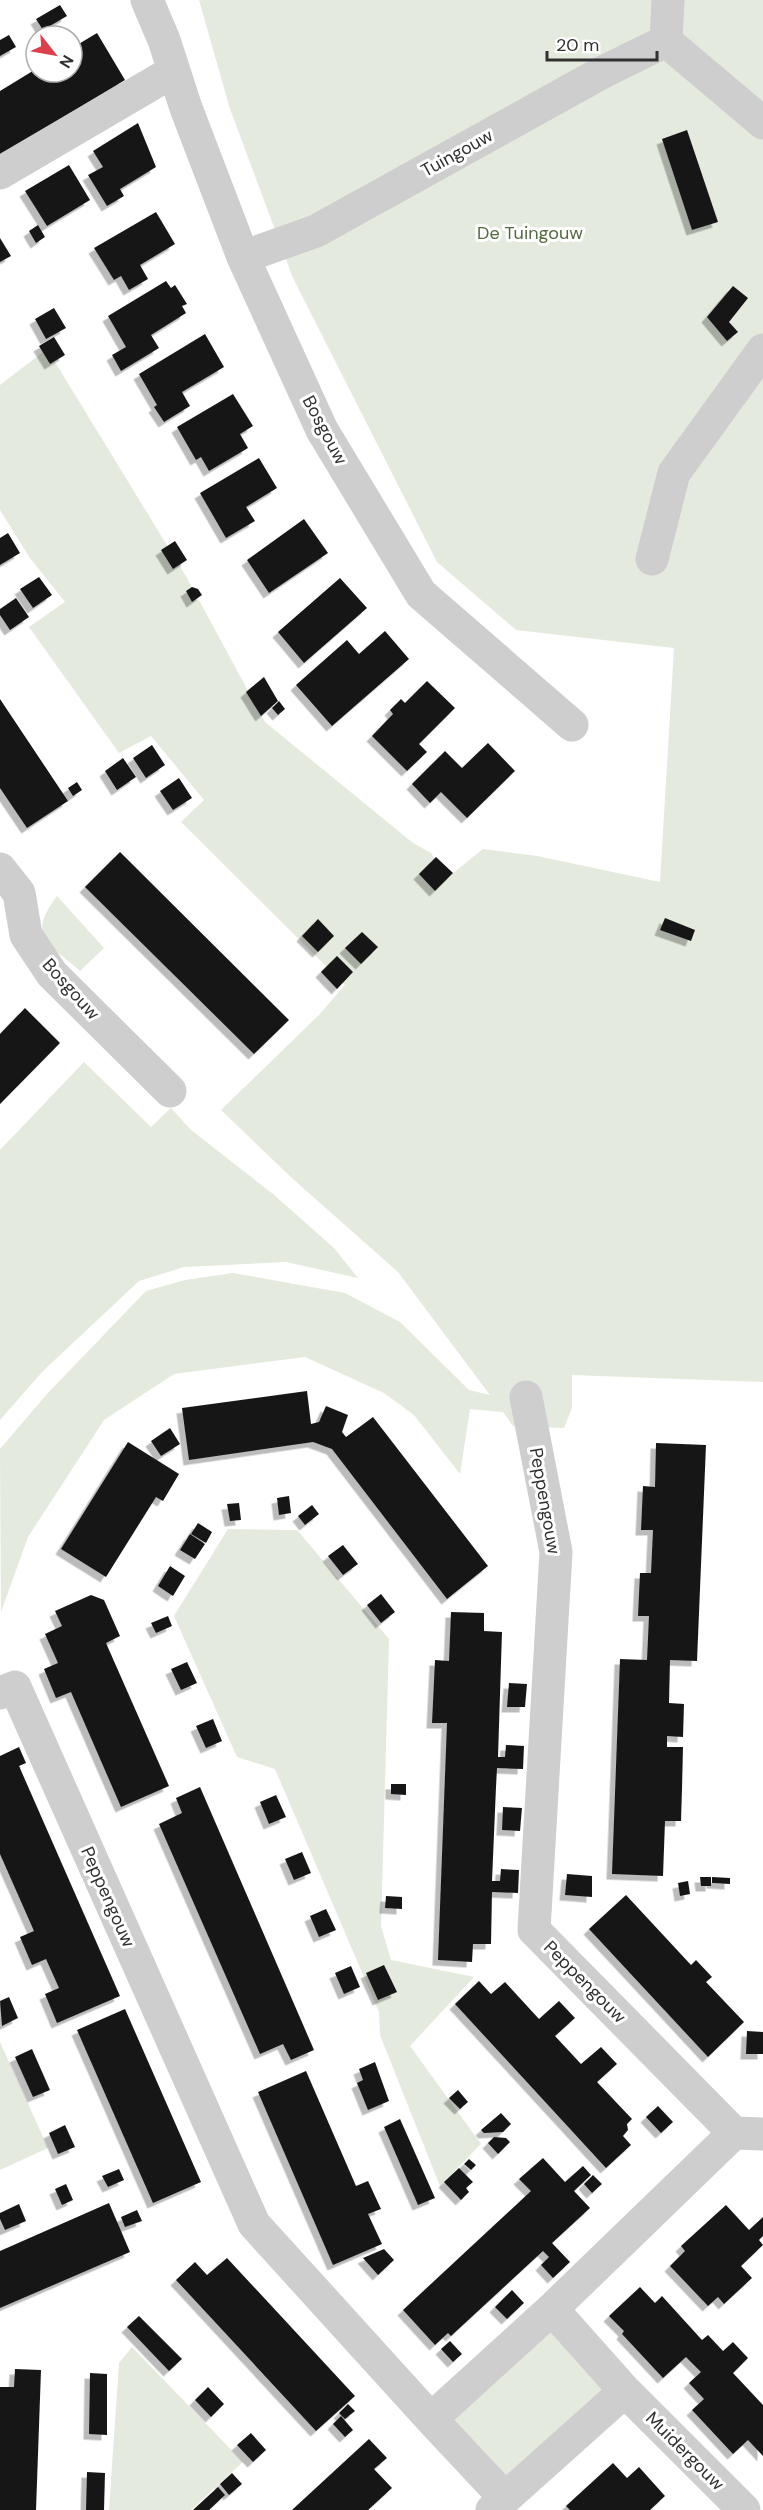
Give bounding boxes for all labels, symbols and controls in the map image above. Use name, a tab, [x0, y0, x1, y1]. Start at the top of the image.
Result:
north arrow	[24, 24, 84, 84]
scale bar	[547, 24, 656, 62]
text: 20 m	[556, 33, 599, 57]
text: N	[54, 51, 78, 72]
street label: Tuingouw	[417, 123, 497, 183]
park label: De Tuingouw	[477, 221, 583, 245]
street label: Bosgouw	[297, 391, 353, 469]
street label: Bosgouw	[37, 953, 105, 1025]
street label: Peppengouw	[524, 1446, 566, 1556]
street label: Peppengouw	[75, 1843, 141, 1951]
street label: Peppengouw	[538, 1935, 632, 2029]
street label: Muidergouw	[640, 2406, 730, 2496]

